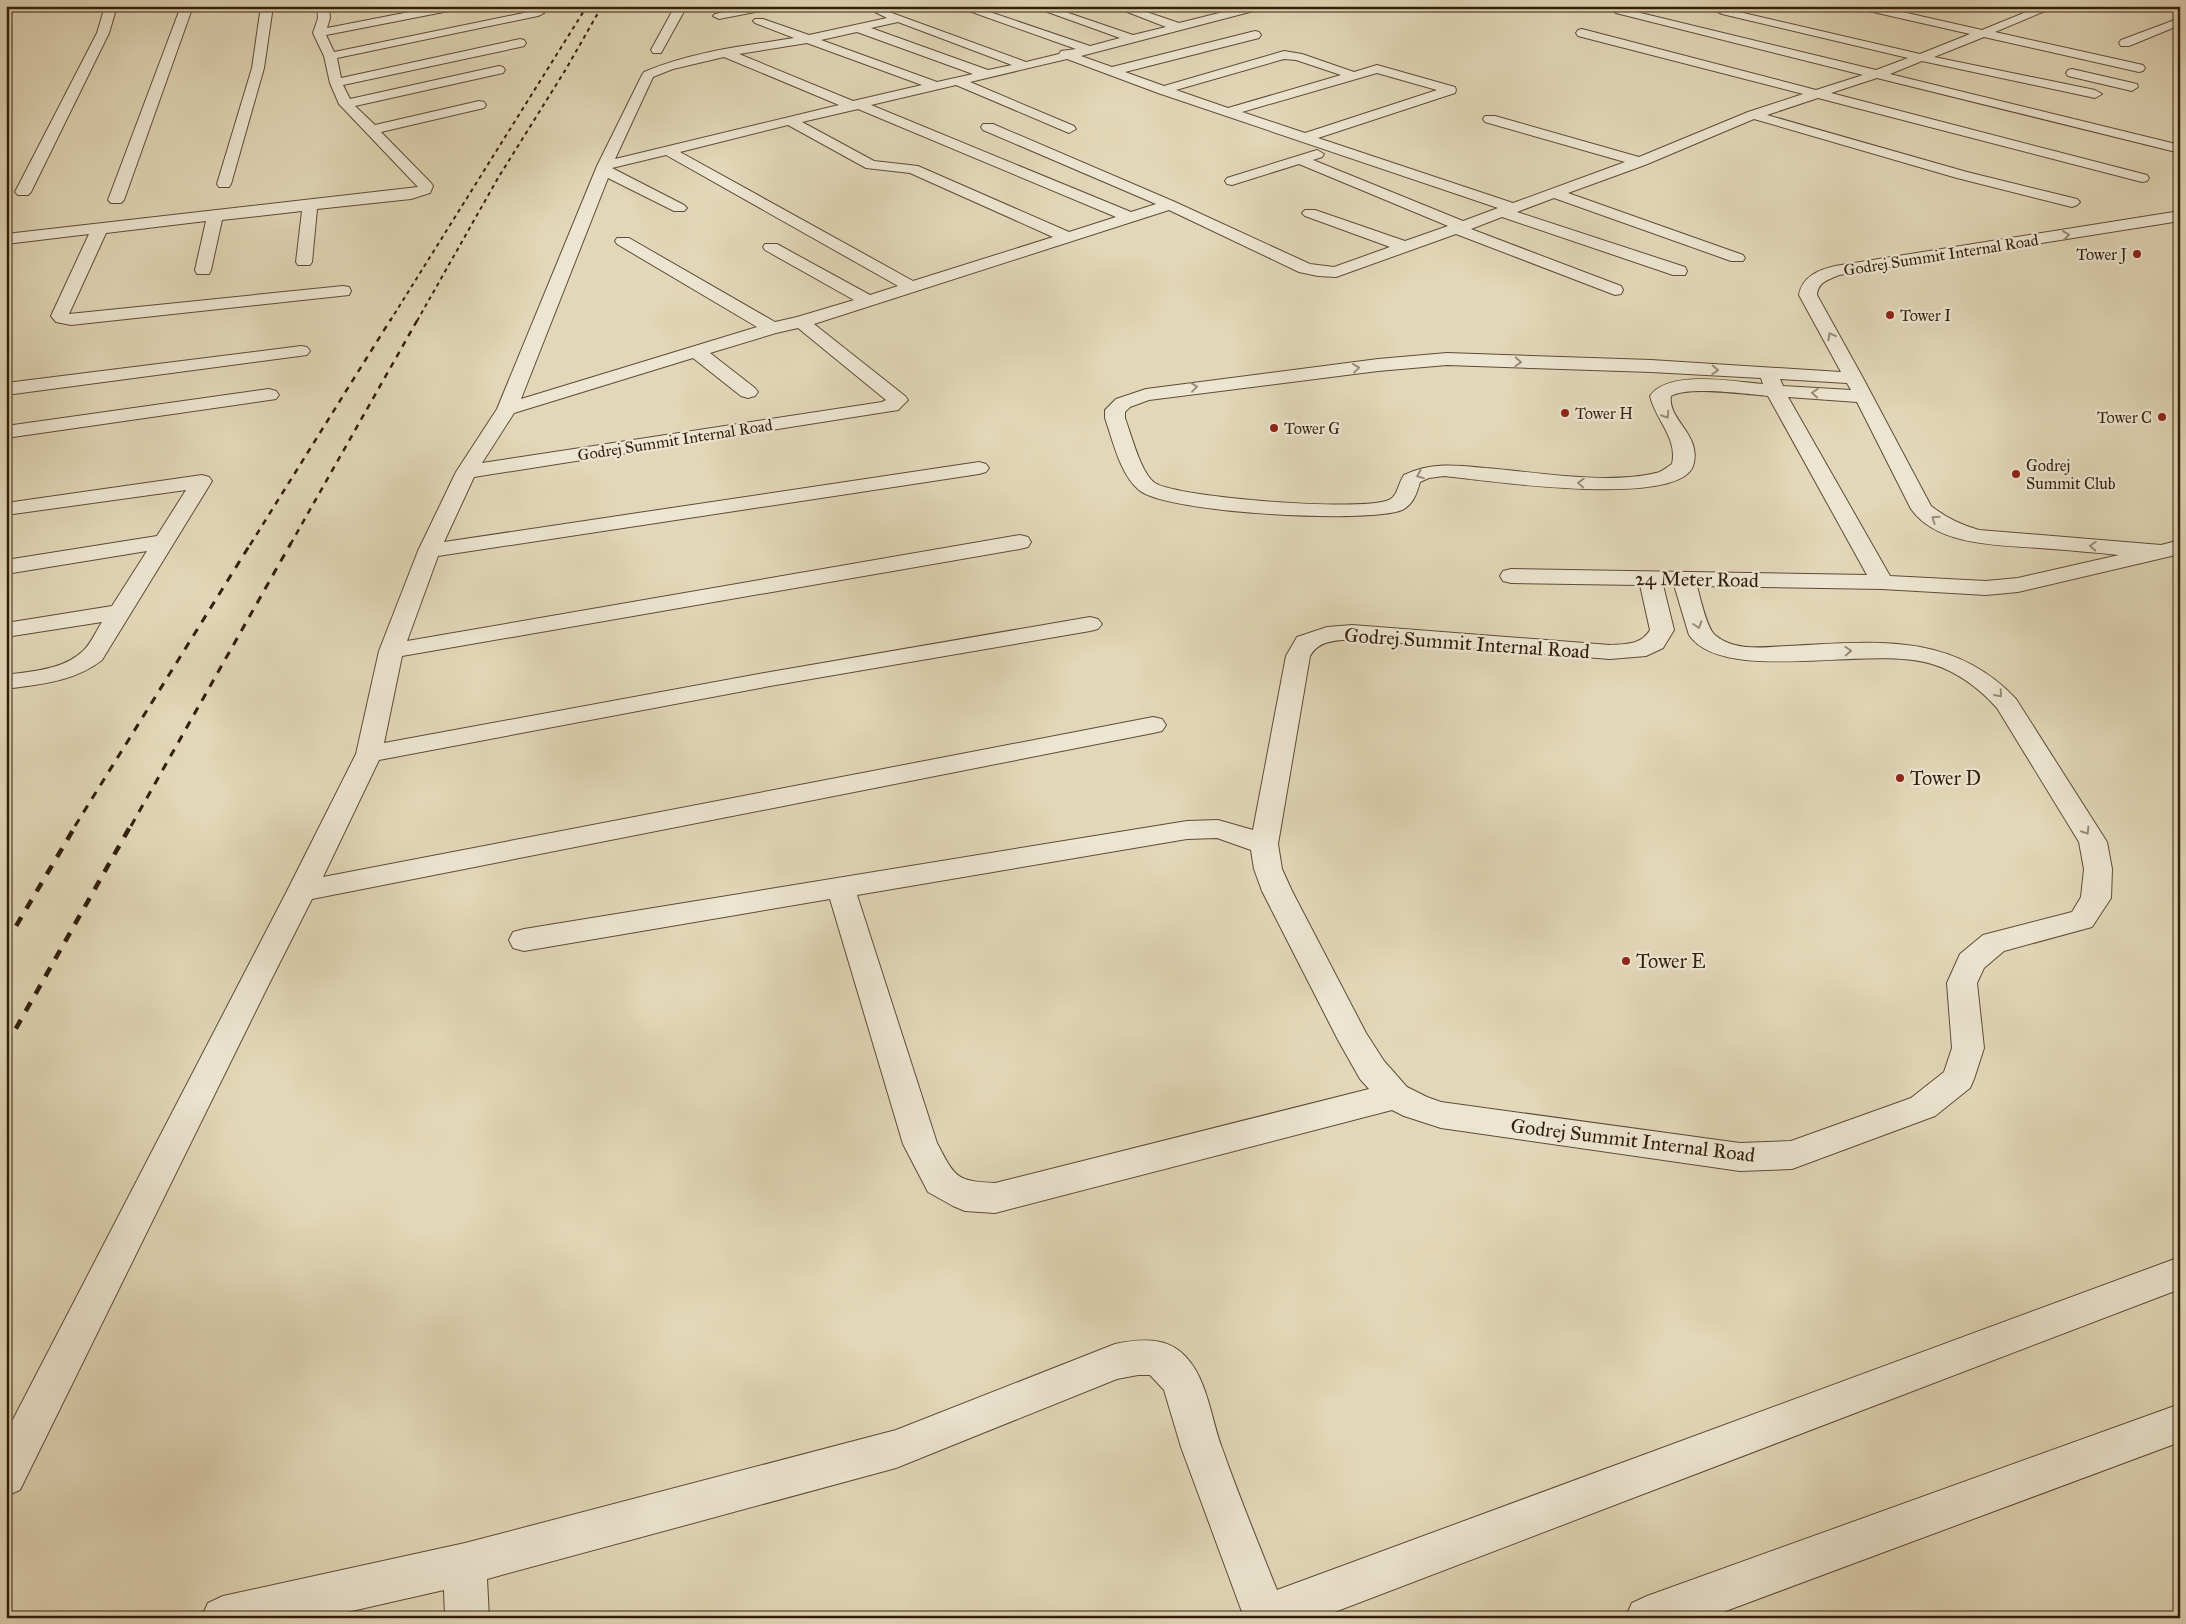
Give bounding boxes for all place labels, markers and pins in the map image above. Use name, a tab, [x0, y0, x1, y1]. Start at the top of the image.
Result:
place label: Tower J	[2076, 245, 2128, 265]
marker: Tower J	[2131, 248, 2143, 260]
place label: Tower I	[1900, 306, 1951, 325]
marker: Tower I	[1884, 309, 1896, 321]
place label: Tower H	[1575, 404, 1633, 423]
marker: Tower H	[1559, 407, 1571, 419]
place label: Tower C	[2097, 408, 2152, 427]
marker: Tower C	[2156, 411, 2168, 423]
place label: Tower G	[1284, 419, 1340, 438]
marker: Tower G	[1268, 422, 1280, 434]
place label: Godrej Summit Club	[2026, 456, 2116, 493]
marker: Godrej Summit Club	[2010, 468, 2022, 480]
place label: Tower D	[1910, 766, 1981, 790]
marker: Tower D	[1894, 772, 1906, 784]
place label: Tower E	[1636, 949, 1706, 973]
marker: Tower E	[1620, 955, 1632, 967]

